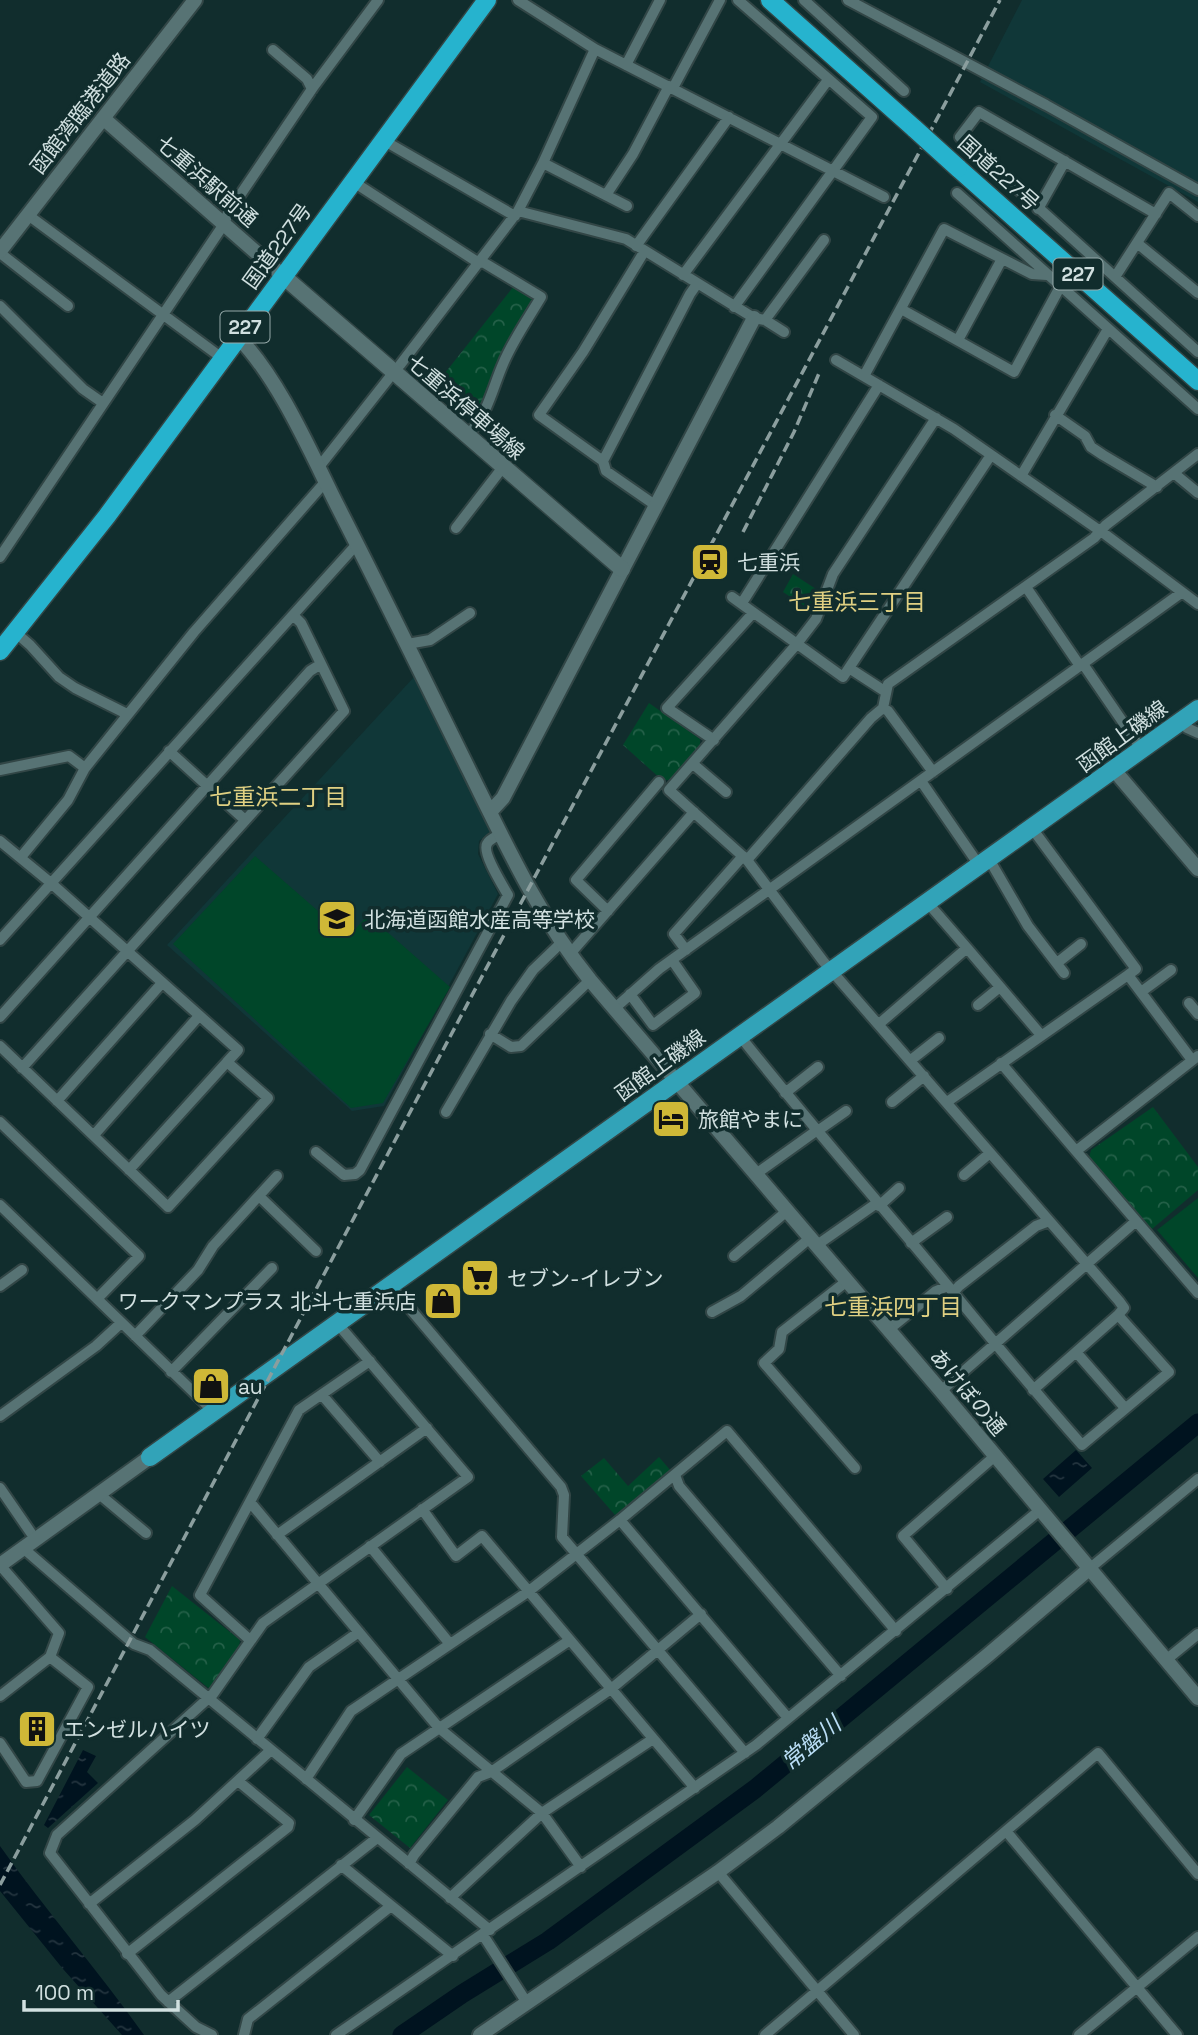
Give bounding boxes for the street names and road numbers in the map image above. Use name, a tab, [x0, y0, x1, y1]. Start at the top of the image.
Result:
street label: 函館湾臨港道路	[24, 47, 136, 179]
street label: 七重浜駅前通	[151, 129, 263, 233]
street label: 国道227号	[953, 130, 1045, 216]
street label: 国道227号	[237, 198, 317, 294]
road number: 227	[1054, 258, 1102, 290]
road number: 227	[220, 312, 270, 342]
street label: 七重浜停車場線	[402, 349, 530, 465]
street label: 函館上磯線	[1072, 694, 1172, 778]
street label: 函館上磯線	[610, 1023, 710, 1107]
street label: あけぼの通	[924, 1343, 1012, 1441]

